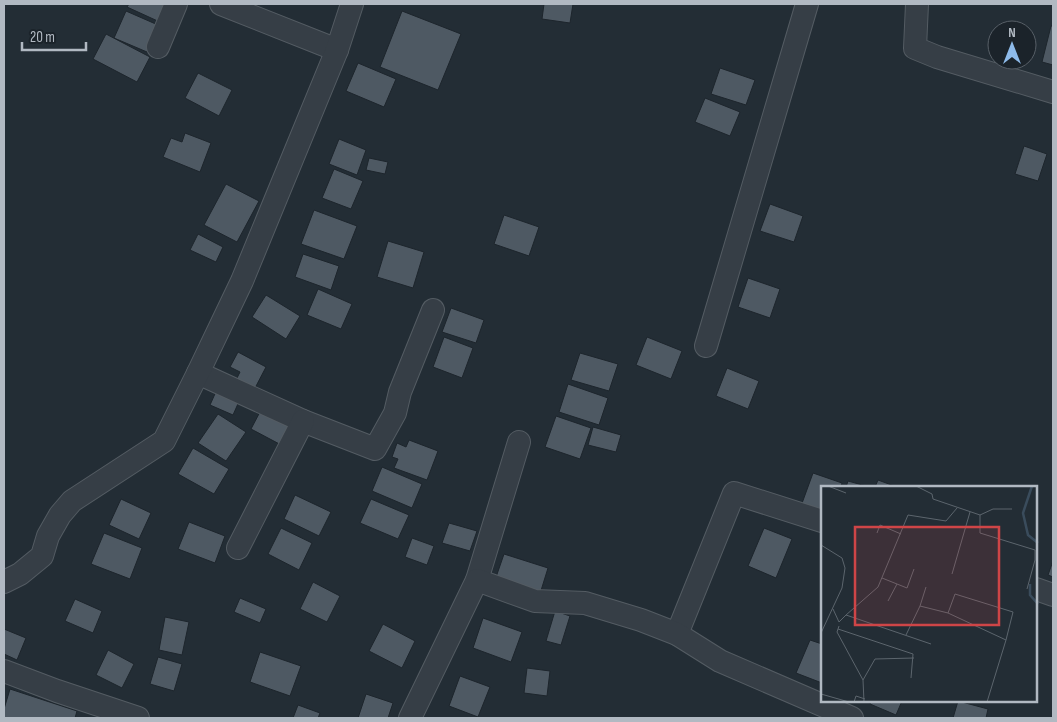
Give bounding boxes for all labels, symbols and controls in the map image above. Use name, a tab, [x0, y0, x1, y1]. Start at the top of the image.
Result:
scale bar	[22, 20, 86, 52]
north arrow	[987, 20, 1037, 70]
text: N	[1008, 24, 1016, 41]
text: 20 m	[30, 28, 55, 47]
inset map	[821, 486, 1037, 702]

